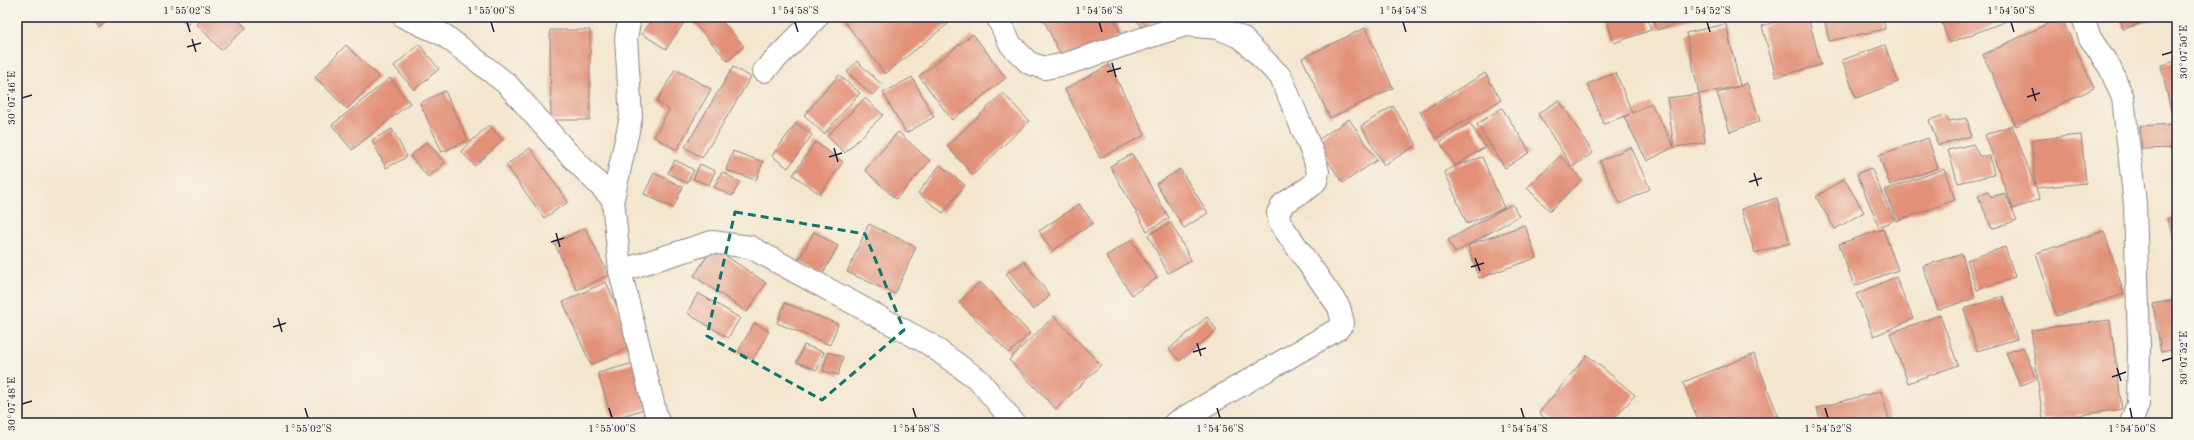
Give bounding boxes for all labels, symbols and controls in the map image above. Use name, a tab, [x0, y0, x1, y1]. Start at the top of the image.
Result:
text: 1°55'02"S	[163, 6, 211, 16]
text: 1°55'00"S	[467, 6, 515, 16]
text: 1°54'58"S	[771, 6, 819, 16]
text: 1°54'56"S	[1075, 6, 1123, 16]
text: 1°54'54"S	[1379, 6, 1427, 16]
text: 1°54'52"S	[1683, 6, 1731, 16]
text: 1°54'50"S	[1987, 6, 2035, 16]
text: 30°07'50"E	[2179, 25, 2189, 79]
text: 30°07'46"E	[7, 71, 17, 125]
text: 30°07'52"E	[2179, 331, 2189, 385]
text: 30°07'48"E	[7, 377, 17, 431]
text: 1°55'02"S	[284, 424, 332, 434]
text: 1°55'00"S	[588, 424, 636, 434]
text: 1°54'58"S	[892, 424, 940, 434]
text: 1°54'56"S	[1196, 424, 1244, 434]
text: 1°54'54"S	[1500, 424, 1548, 434]
text: 1°54'52"S	[1804, 424, 1852, 434]
text: 1°54'50"S	[2108, 424, 2156, 434]

